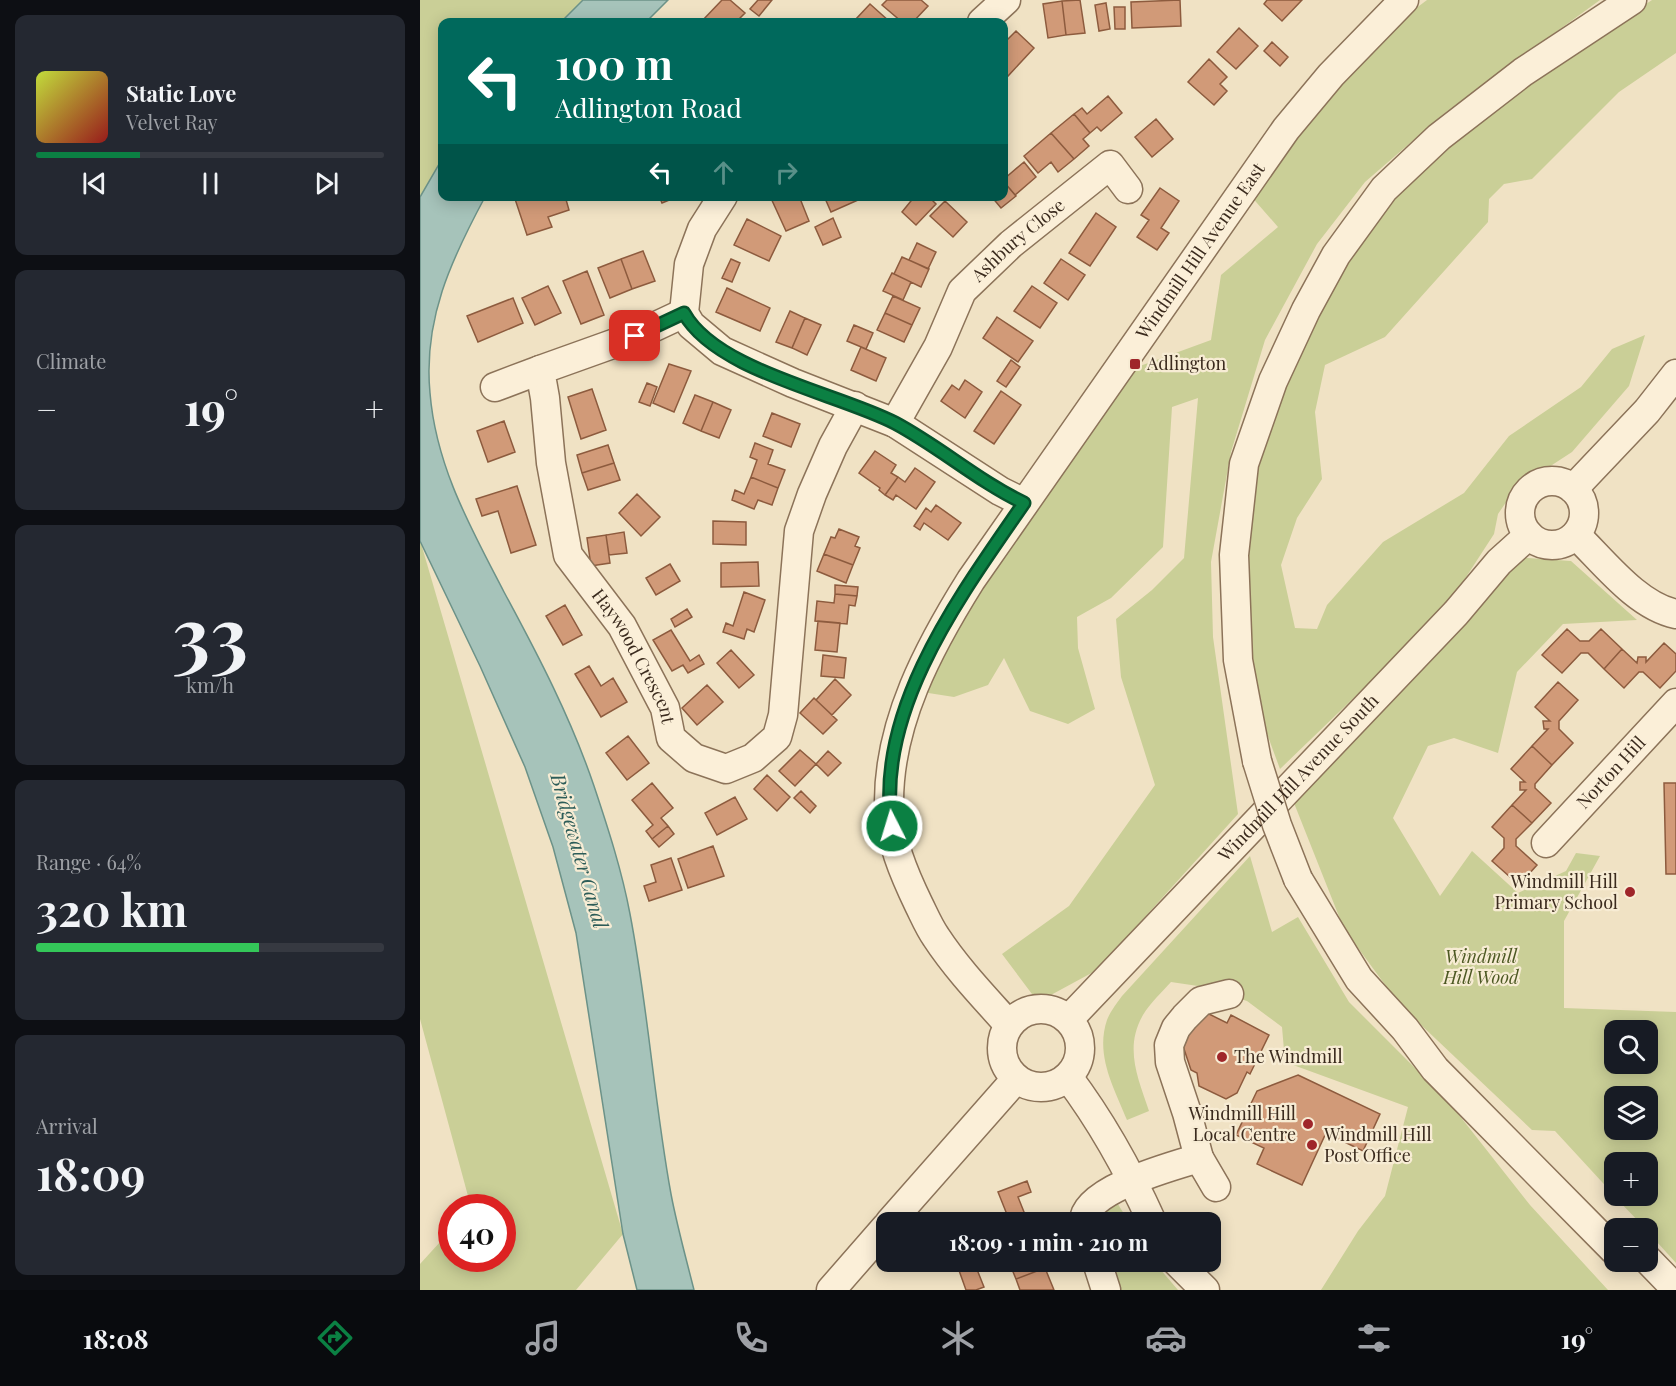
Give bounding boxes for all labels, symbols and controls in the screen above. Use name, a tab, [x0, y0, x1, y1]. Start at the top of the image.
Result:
text: 100 m	[555, 35, 673, 91]
icon: left	[456, 42, 534, 120]
text: Static Love	[126, 78, 236, 108]
text: Adlington Road	[555, 89, 742, 125]
text: Velvet Ray	[126, 108, 218, 135]
icon: left	[644, 156, 677, 189]
icon: ahead	[707, 156, 740, 189]
icon: right	[770, 156, 803, 189]
street label: Windmill Hill Avenue East	[1129, 157, 1270, 344]
icon: previous	[78, 167, 111, 200]
icon: pause	[194, 167, 227, 200]
icon: next	[310, 167, 343, 200]
street label: Ashbury Close	[965, 193, 1069, 287]
pin	[609, 310, 660, 361]
icon: arrive	[618, 319, 651, 352]
text: Climate	[36, 347, 106, 374]
place label: Adlington	[1146, 351, 1227, 375]
marker: Adlington	[1128, 357, 1142, 371]
text: 19°	[184, 377, 238, 437]
text: −	[36, 386, 57, 430]
text: +	[365, 386, 384, 430]
text: 33	[172, 580, 248, 684]
street label: Haywood Crescent	[587, 583, 681, 726]
text: km/h	[186, 671, 234, 698]
street label: Windmill Hill Avenue South	[1212, 688, 1384, 867]
street label: Norton Hill	[1571, 730, 1650, 813]
water label: Bridgewater Canal	[545, 769, 616, 933]
position arrow	[860, 794, 924, 858]
text: Range · 64%	[36, 848, 141, 875]
place label: Windmill Hill Primary School	[1494, 869, 1618, 914]
text: 320 km	[36, 878, 188, 938]
marker: Windmill Hill Primary School	[1623, 885, 1637, 899]
park label: Windmill Hill Wood	[1442, 944, 1520, 989]
map controls	[1604, 1020, 1658, 1272]
button: search	[1604, 1020, 1658, 1074]
place label: The Windmill	[1234, 1044, 1343, 1068]
marker: The Windmill	[1215, 1050, 1229, 1064]
button: layers	[1604, 1086, 1658, 1140]
place label: Windmill Hill Local Centre	[1187, 1101, 1296, 1146]
text: Arrival	[36, 1112, 98, 1139]
marker: Windmill Hill Local Centre	[1301, 1117, 1315, 1131]
place label: Windmill Hill Post Office	[1323, 1122, 1432, 1167]
marker: Windmill Hill Post Office	[1305, 1138, 1319, 1152]
text: 18:09	[36, 1142, 145, 1202]
button: +	[1604, 1152, 1658, 1206]
speed limit sign: 40	[438, 1194, 516, 1272]
button: −	[1604, 1218, 1658, 1272]
text: 18:09 · 1 min · 210 m	[949, 1227, 1148, 1257]
icon: directions	[314, 1317, 356, 1359]
icon: music	[522, 1317, 564, 1359]
icon: phone	[730, 1317, 772, 1359]
icon: climate	[937, 1317, 979, 1359]
icon: car	[1145, 1317, 1187, 1359]
icon: filters	[1353, 1317, 1395, 1359]
text: 18:08	[83, 1320, 149, 1356]
text: 19°	[1561, 1320, 1593, 1356]

